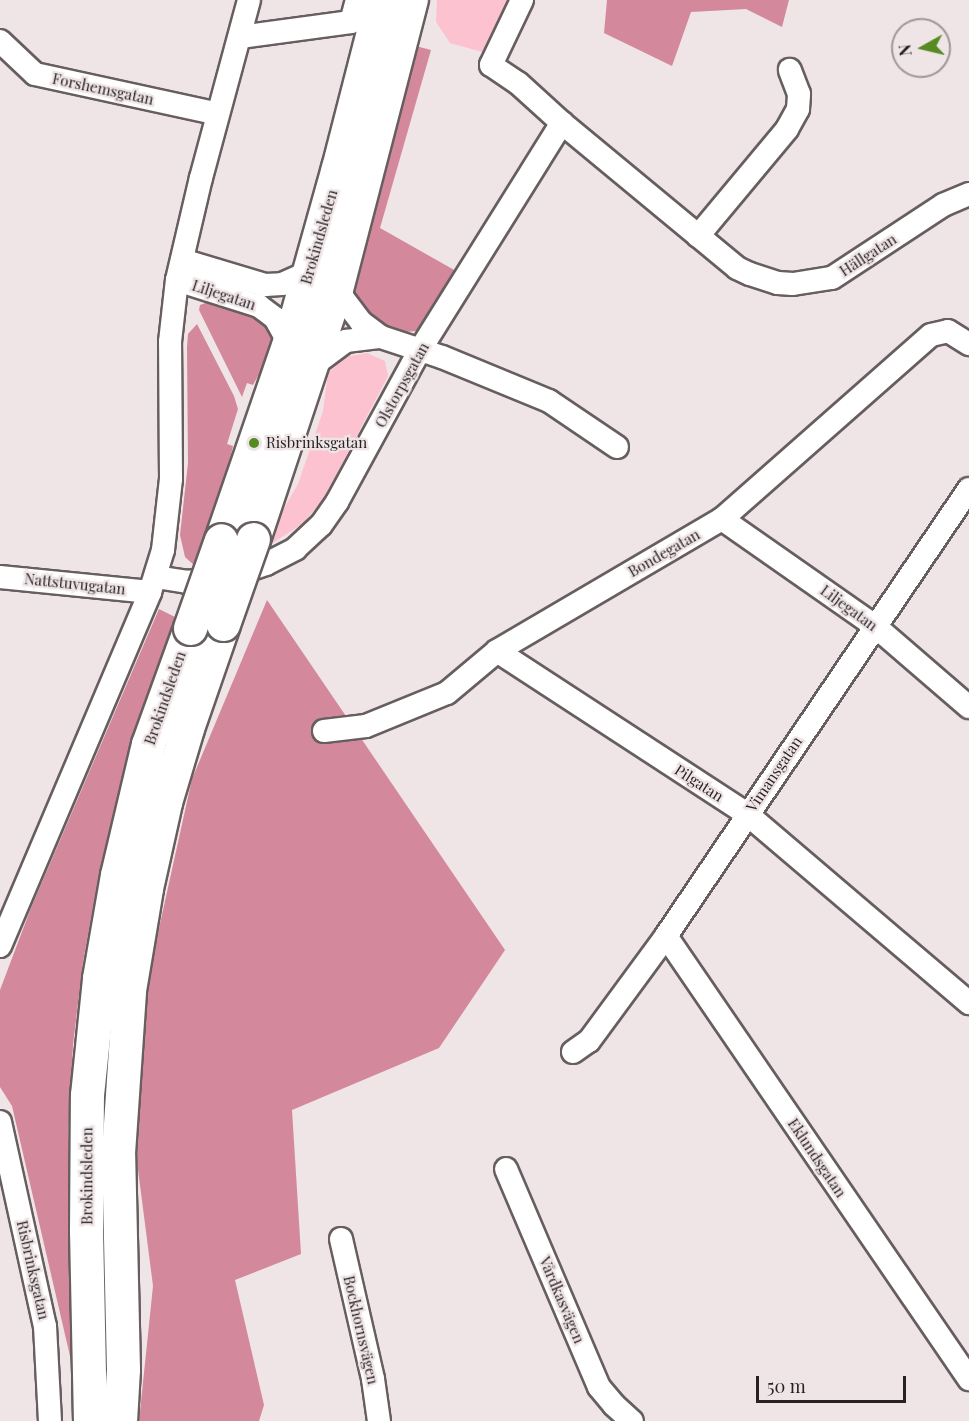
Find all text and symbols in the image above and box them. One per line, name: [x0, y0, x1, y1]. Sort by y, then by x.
north arrow: [891, 18, 951, 78]
text: N: [893, 43, 916, 57]
street label: Forshemsgatan: [51, 69, 155, 109]
street label: Brokindsleden: [297, 188, 341, 286]
street label: Hällgatan: [836, 230, 900, 280]
street label: Liljegatan: [190, 276, 258, 314]
street label: Olstorpsgatan: [371, 339, 433, 431]
place label: Risbrinksgatan: [266, 434, 367, 452]
marker: Risbrinksgatan: [247, 436, 261, 450]
street label: Bondegatan: [625, 525, 703, 581]
street label: Nattstuvugatan: [24, 570, 126, 598]
street label: Liljegatan: [817, 581, 881, 635]
street label: Brokindsleden: [141, 649, 189, 747]
street label: Vimansgatan: [742, 733, 806, 815]
street label: Pilgatan: [671, 761, 727, 805]
street label: Eklundsgatan: [784, 1115, 850, 1201]
street label: Brokindsleden: [78, 1127, 96, 1225]
street label: Risbrinksgatan: [13, 1219, 53, 1321]
street label: Vårdkasvägen: [536, 1254, 588, 1346]
street label: Bockhornsvägen: [340, 1274, 382, 1386]
scale bar: [759, 1364, 909, 1402]
text: 50 m: [767, 1374, 806, 1398]

